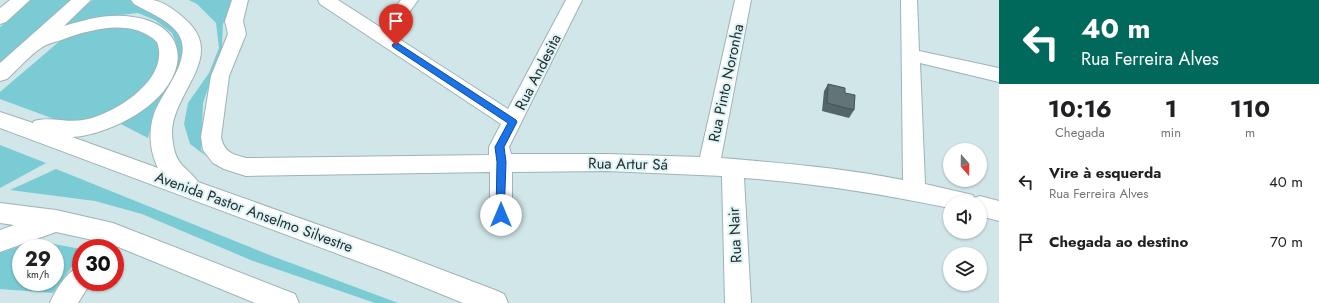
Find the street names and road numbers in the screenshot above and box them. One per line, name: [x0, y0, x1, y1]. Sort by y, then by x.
street label: Rua Pinto Noronha: [703, 22, 749, 144]
street label: Rua Andesita: [509, 30, 567, 114]
street label: Rua Artur Sá: [588, 152, 668, 176]
street label: Avenida Pastor Anselmo Silvestre: [152, 166, 356, 258]
street label: Rua Nair: [723, 206, 747, 263]

